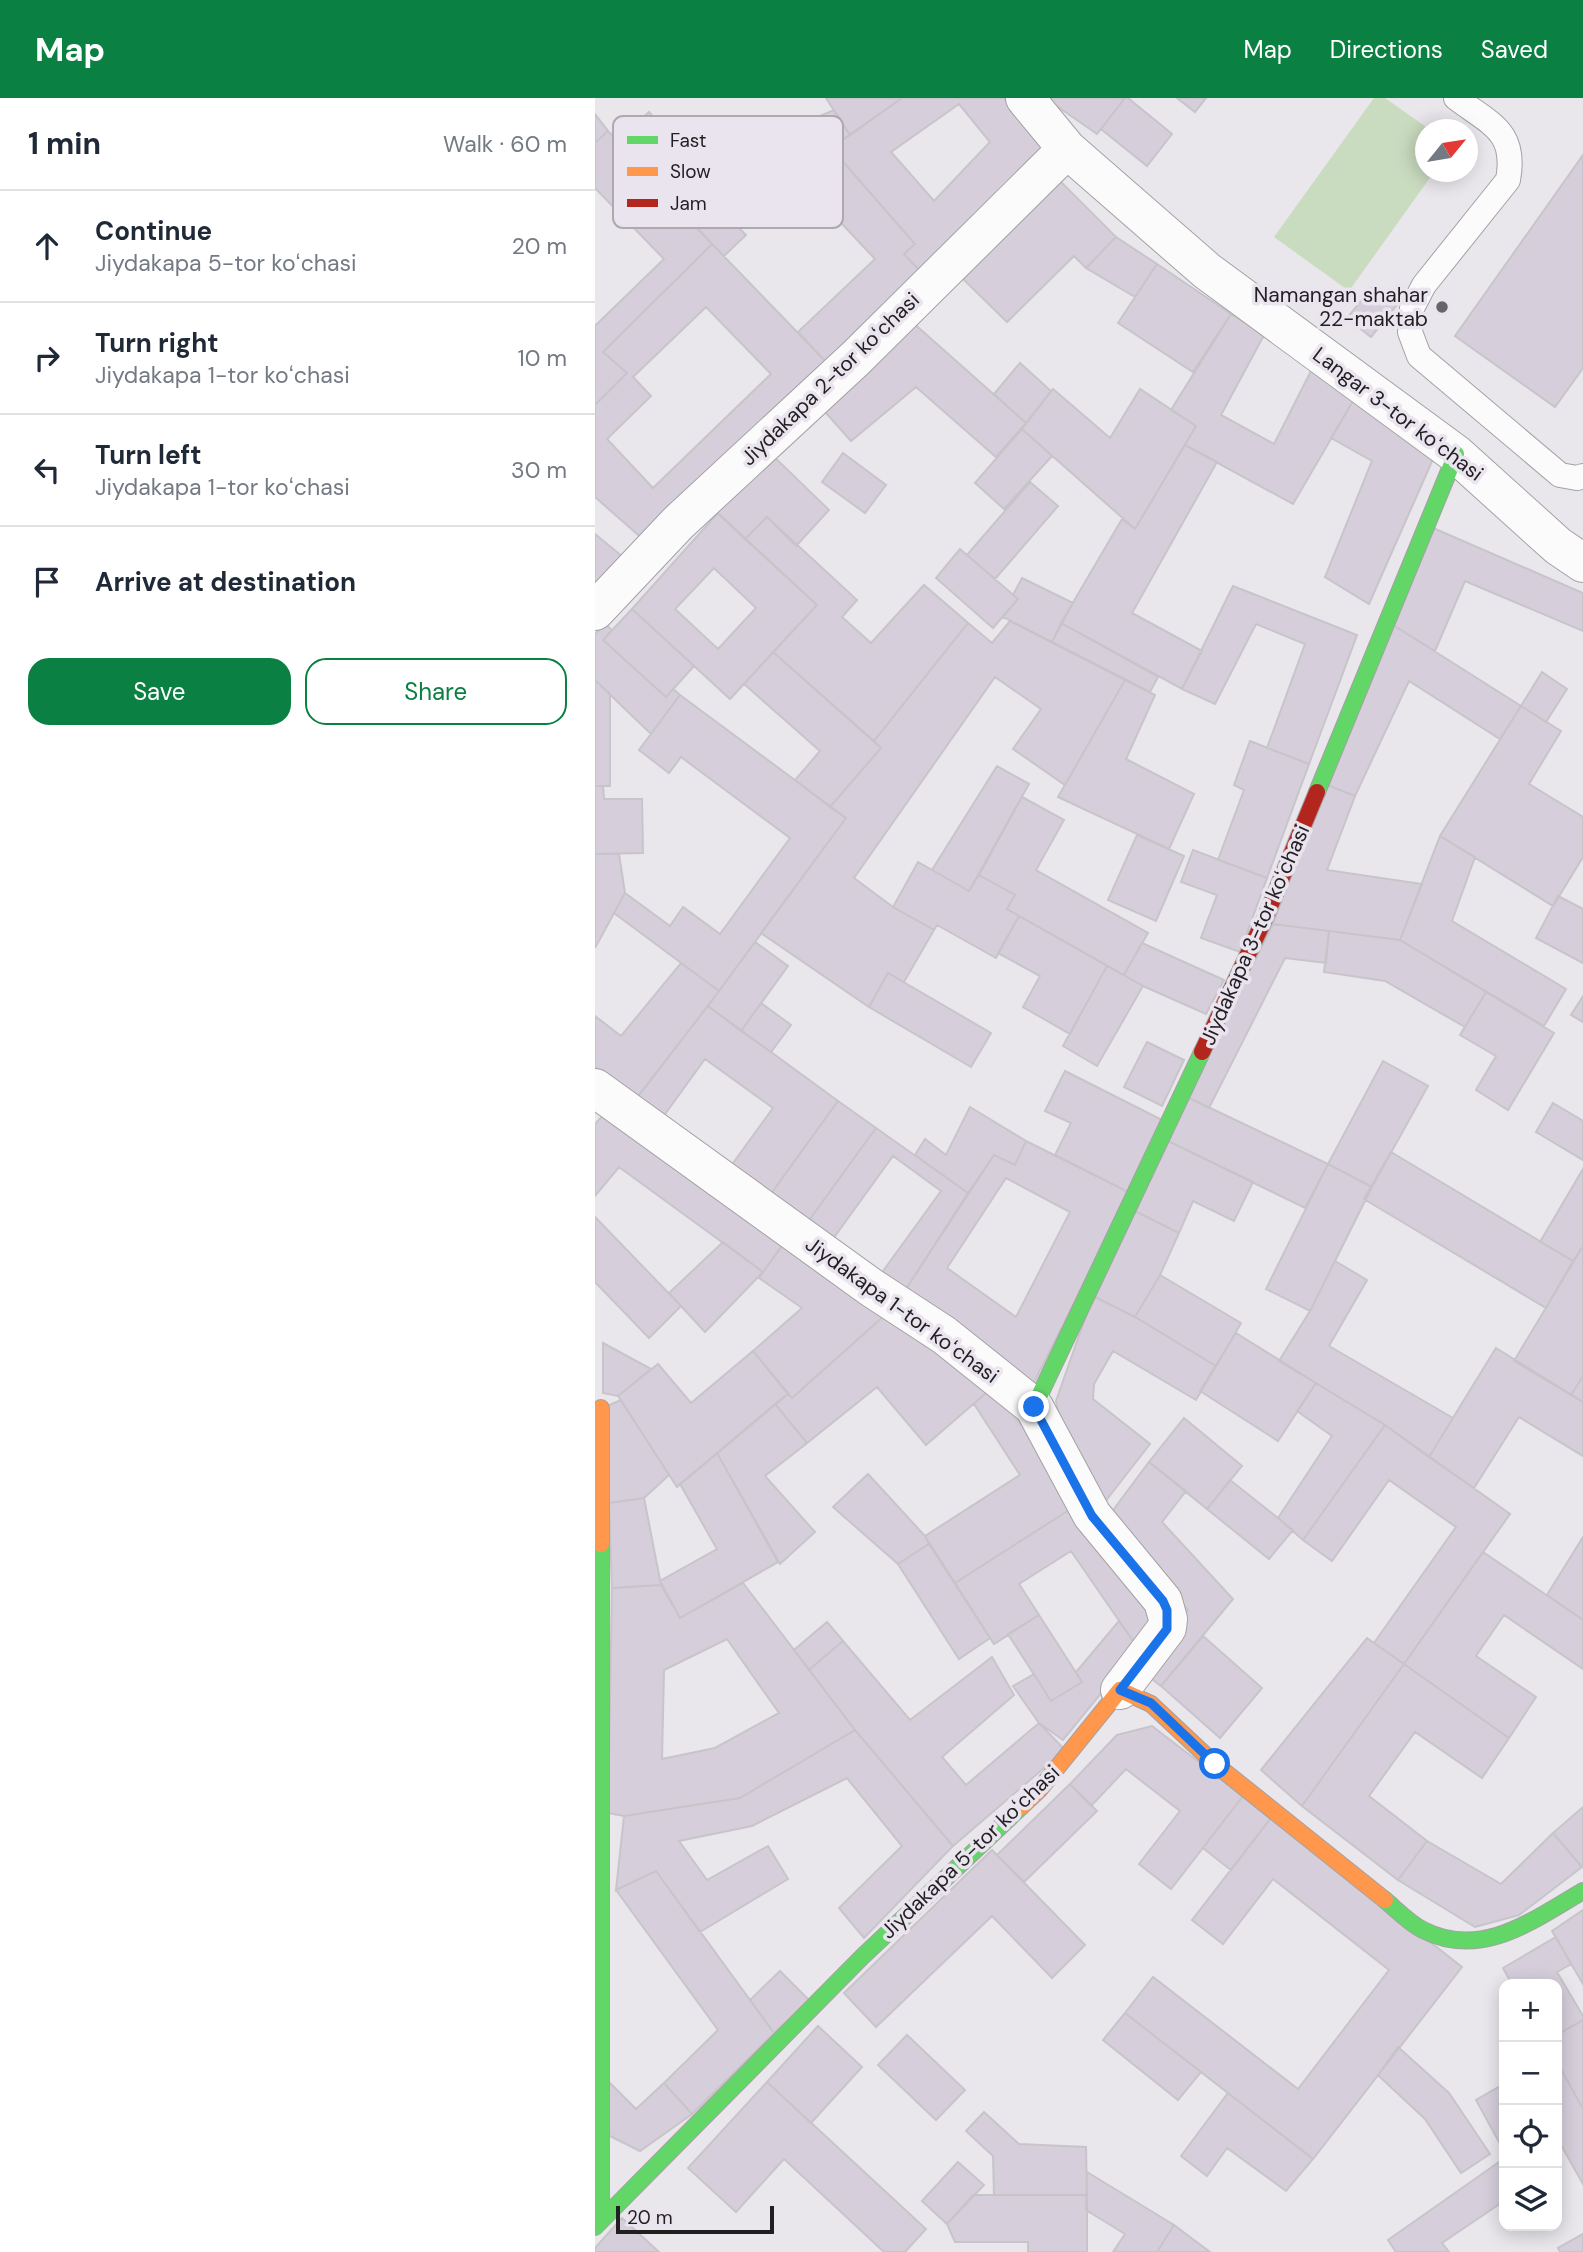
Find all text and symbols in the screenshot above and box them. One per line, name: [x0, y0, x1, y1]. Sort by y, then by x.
text: Map: [35, 28, 105, 71]
text: Map: [1244, 34, 1292, 65]
text: Directions: [1330, 34, 1443, 65]
text: Saved: [1481, 34, 1548, 65]
legend: [613, 116, 843, 228]
north arrow: [1415, 119, 1478, 182]
text: 1 min: [28, 124, 101, 163]
text: Fast: [670, 128, 706, 153]
text: Walk · 60 m: [443, 129, 567, 159]
text: Slow: [670, 159, 711, 184]
text: Jam: [670, 191, 707, 216]
text: Continue: [95, 214, 212, 248]
icon: ahead: [28, 227, 66, 265]
text: 20 m: [512, 231, 567, 261]
text: Jiydakapa 5-tor koʻchasi: [95, 248, 357, 278]
place label: Namangan shahar 22-maktab: [1254, 281, 1428, 333]
street label: Jiydakapa 2-tor koʻchasi: [735, 286, 925, 472]
marker: Namangan shahar 22-maktab: [1434, 299, 1450, 315]
text: Turn right: [95, 326, 219, 360]
icon: right: [28, 339, 66, 377]
street label: Langar 3-tor koʻchasi: [1307, 341, 1489, 487]
text: 10 m: [517, 343, 567, 373]
text: Jiydakapa 1-tor koʻchasi: [95, 360, 350, 390]
text: Turn left: [95, 438, 202, 472]
icon: left: [28, 451, 66, 489]
text: 30 m: [511, 455, 567, 485]
text: Jiydakapa 1-tor koʻchasi: [95, 472, 350, 502]
icon: arrive: [28, 563, 66, 601]
text: Arrive at destination: [95, 565, 356, 599]
button: Save: [28, 658, 291, 725]
button: Share: [305, 658, 567, 725]
street label: Jiydakapa 3-tor koʻchasi: [1194, 820, 1316, 1050]
street label: Jiydakapa 1-tor koʻchasi: [800, 1230, 1004, 1390]
route end: [1018, 1391, 1049, 1422]
route start: [1199, 1748, 1230, 1779]
street label: Jiydakapa 5-tor koʻchasi: [874, 1759, 1066, 1945]
map controls: [1499, 1979, 1562, 2231]
button: +: [1499, 1979, 1562, 2042]
button: −: [1499, 2042, 1562, 2105]
button: locate: [1499, 2105, 1562, 2168]
button: layers: [1499, 2168, 1562, 2231]
scale bar: [616, 2203, 773, 2235]
text: 20 m: [627, 2205, 673, 2230]

